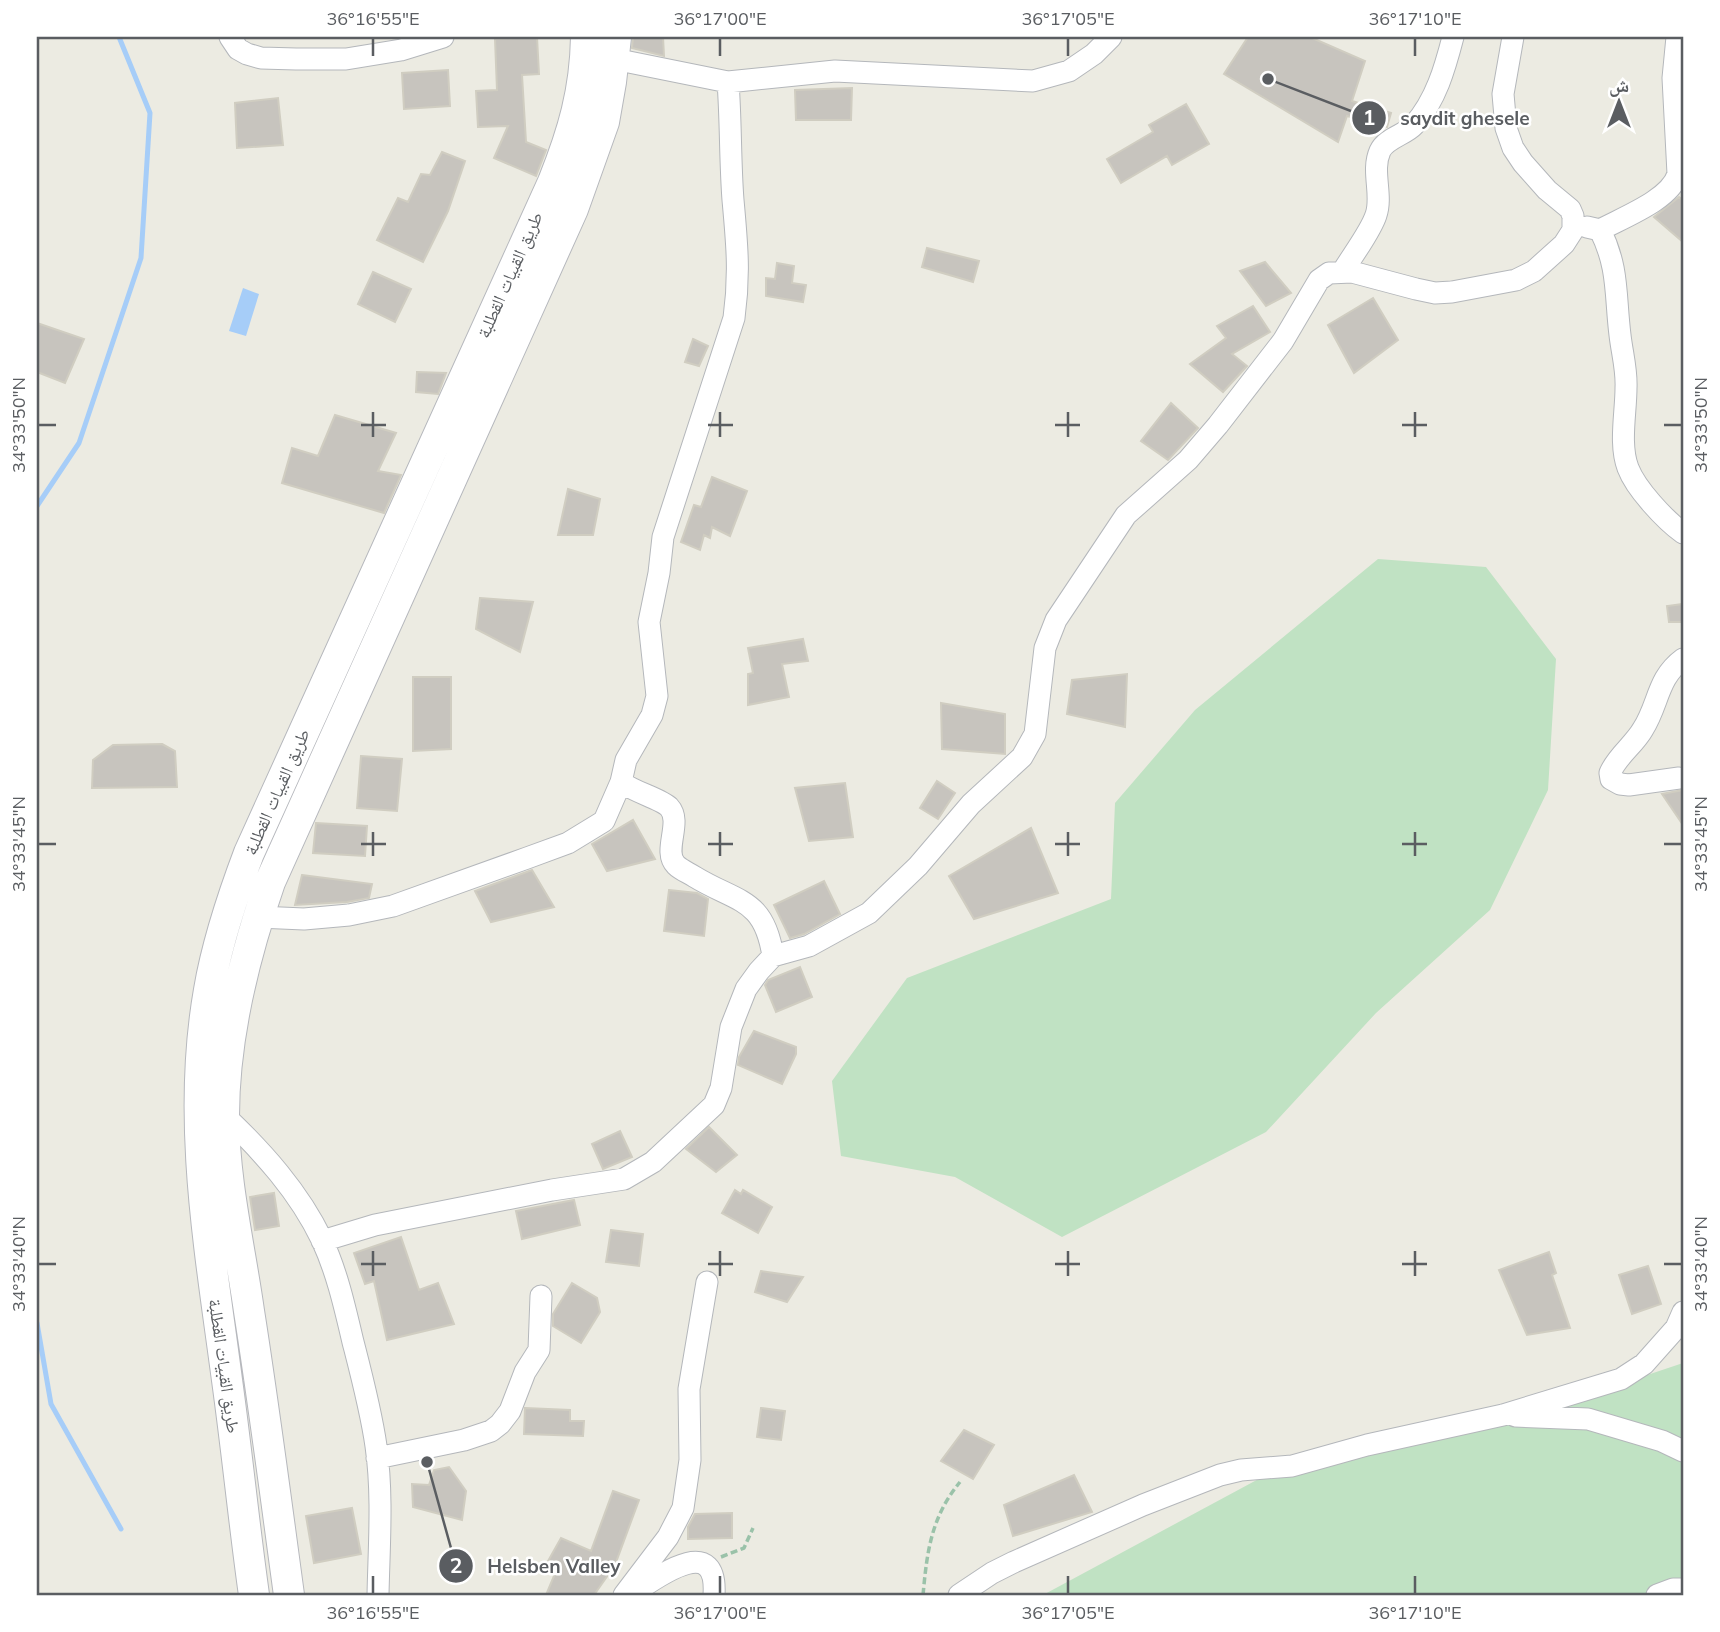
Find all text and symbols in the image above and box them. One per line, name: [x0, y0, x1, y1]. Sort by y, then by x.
text: 36°16'55"E: [326, 7, 420, 30]
text: 36°17'00"E: [673, 7, 767, 30]
text: 36°17'05"E: [1021, 7, 1115, 30]
text: 36°17'10"E: [1368, 7, 1462, 30]
north arrow: [1584, 66, 1654, 136]
text: ش: [1609, 73, 1629, 97]
callout: saydit ghesele: [1352, 98, 1544, 138]
text: 1: [1363, 104, 1375, 130]
text: saydit ghesele: [1400, 106, 1530, 130]
street label: طريق القبيات القطلبة: [471, 208, 548, 341]
text: 34°33'50"N: [7, 377, 30, 473]
text: 34°33'50"N: [1689, 377, 1712, 473]
street label: طريق القبيات القطلبة: [238, 725, 315, 858]
text: 34°33'45"N: [7, 796, 30, 892]
text: 34°33'45"N: [1689, 796, 1712, 892]
text: 34°33'40"N: [7, 1216, 30, 1312]
text: 34°33'40"N: [1689, 1216, 1712, 1312]
street label: طريق القبيات القطلبة: [204, 1297, 245, 1435]
callout: Helsben Valley: [438, 1546, 635, 1586]
text: 2: [450, 1552, 462, 1578]
text: Helsben Valley: [487, 1554, 621, 1578]
text: 36°16'55"E: [326, 1601, 420, 1624]
text: 36°17'00"E: [673, 1601, 767, 1624]
text: 36°17'05"E: [1021, 1601, 1115, 1624]
text: 36°17'10"E: [1368, 1601, 1462, 1624]

